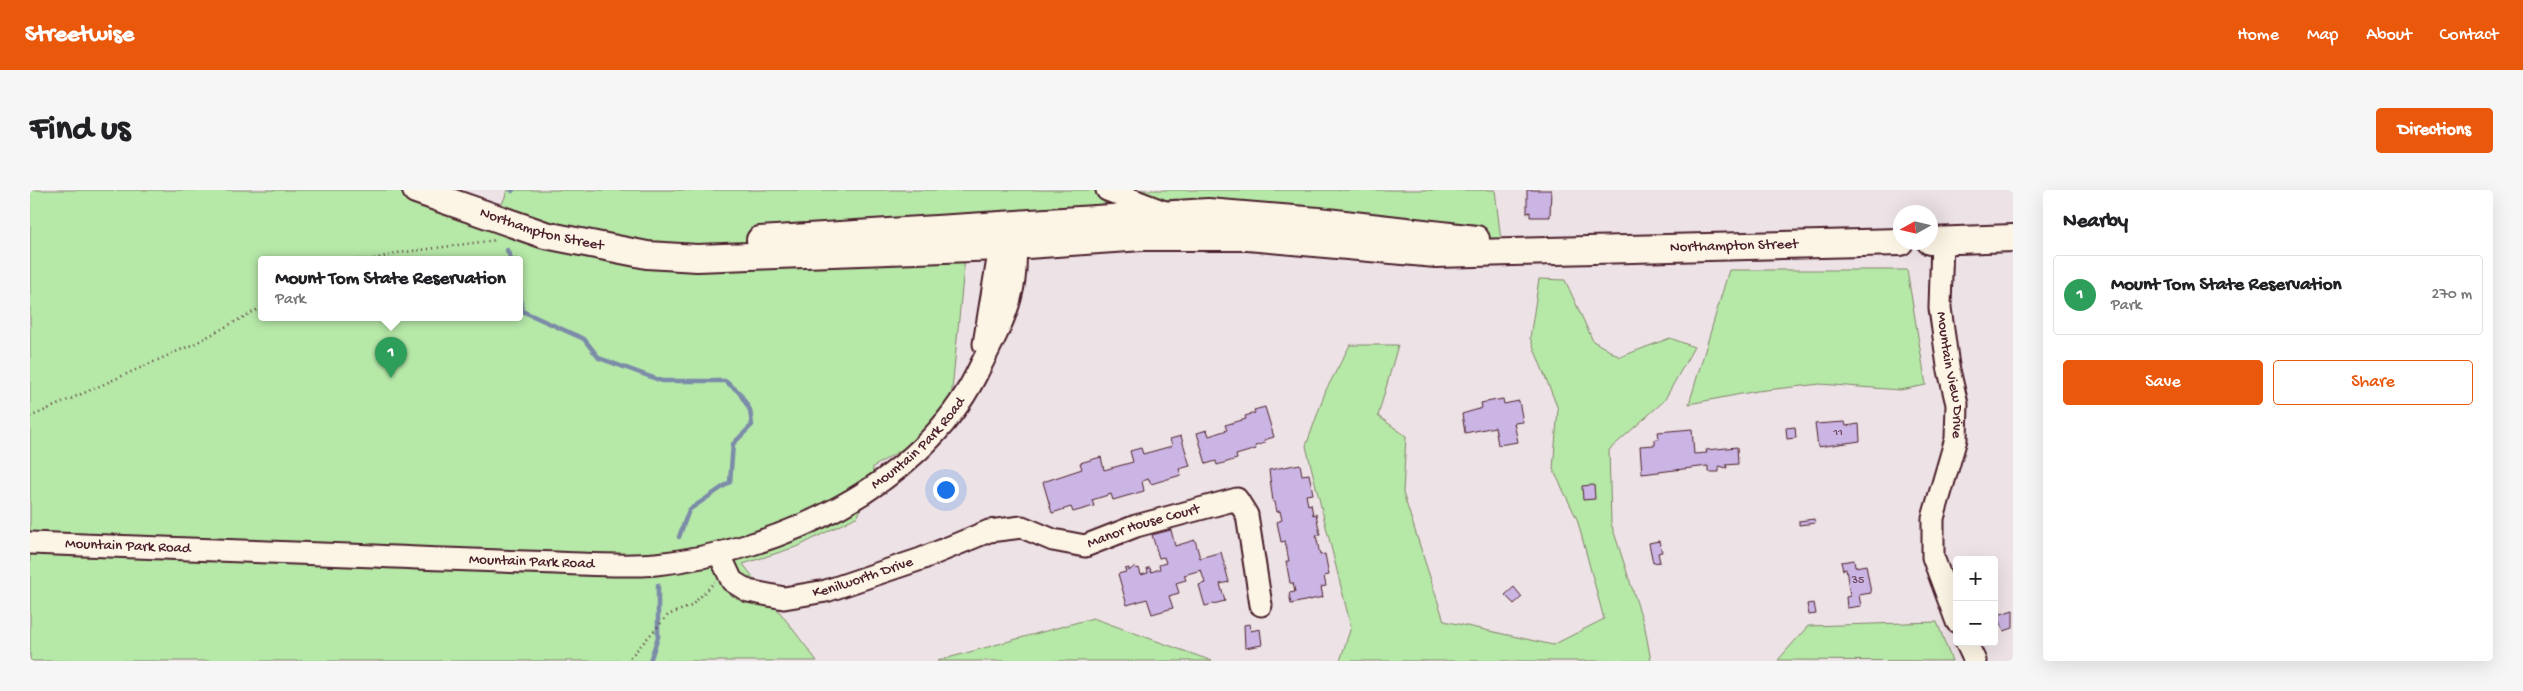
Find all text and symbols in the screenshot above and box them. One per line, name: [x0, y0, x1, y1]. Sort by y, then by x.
text: Streetwise: [25, 21, 134, 50]
text: Home: [2237, 25, 2279, 46]
text: Map: [2307, 25, 2338, 46]
text: About: [2366, 25, 2412, 46]
text: Contact: [2440, 25, 2498, 46]
button: Directions: [2376, 108, 2493, 153]
text: Find us: [30, 110, 130, 151]
street label: Northampton Street: [477, 204, 607, 256]
north arrow: [1893, 205, 1938, 250]
text: Nearby: [2063, 210, 2128, 235]
street label: Northampton Street: [1670, 236, 1800, 257]
popup: [258, 256, 523, 321]
text: Mount Tom State Reservation: [275, 268, 506, 291]
text: Mount Tom State Reservation: [2111, 274, 2342, 297]
text: 1: [2077, 286, 2083, 305]
text: 270 m: [2432, 286, 2472, 305]
text: Park: [275, 291, 306, 310]
text: Park: [2111, 297, 2142, 316]
street label: Mountain View Drive: [1932, 311, 1966, 439]
pin: 1: [375, 337, 407, 378]
button: Save: [2063, 360, 2263, 405]
button: Share: [2273, 360, 2473, 405]
street label: Mountain Park Road: [868, 393, 970, 494]
house number: 11: [1832, 426, 1843, 440]
your location: [933, 477, 959, 503]
street label: Manor House Court: [1085, 500, 1204, 553]
street label: Mountain Park Road: [65, 535, 192, 558]
street label: Mountain Park Road: [468, 551, 596, 574]
street label: Kenilworth Drive: [811, 553, 916, 602]
map controls: [1953, 556, 1998, 646]
button: +: [1953, 556, 1998, 601]
house number: 35: [1851, 574, 1864, 588]
button: −: [1953, 601, 1998, 646]

